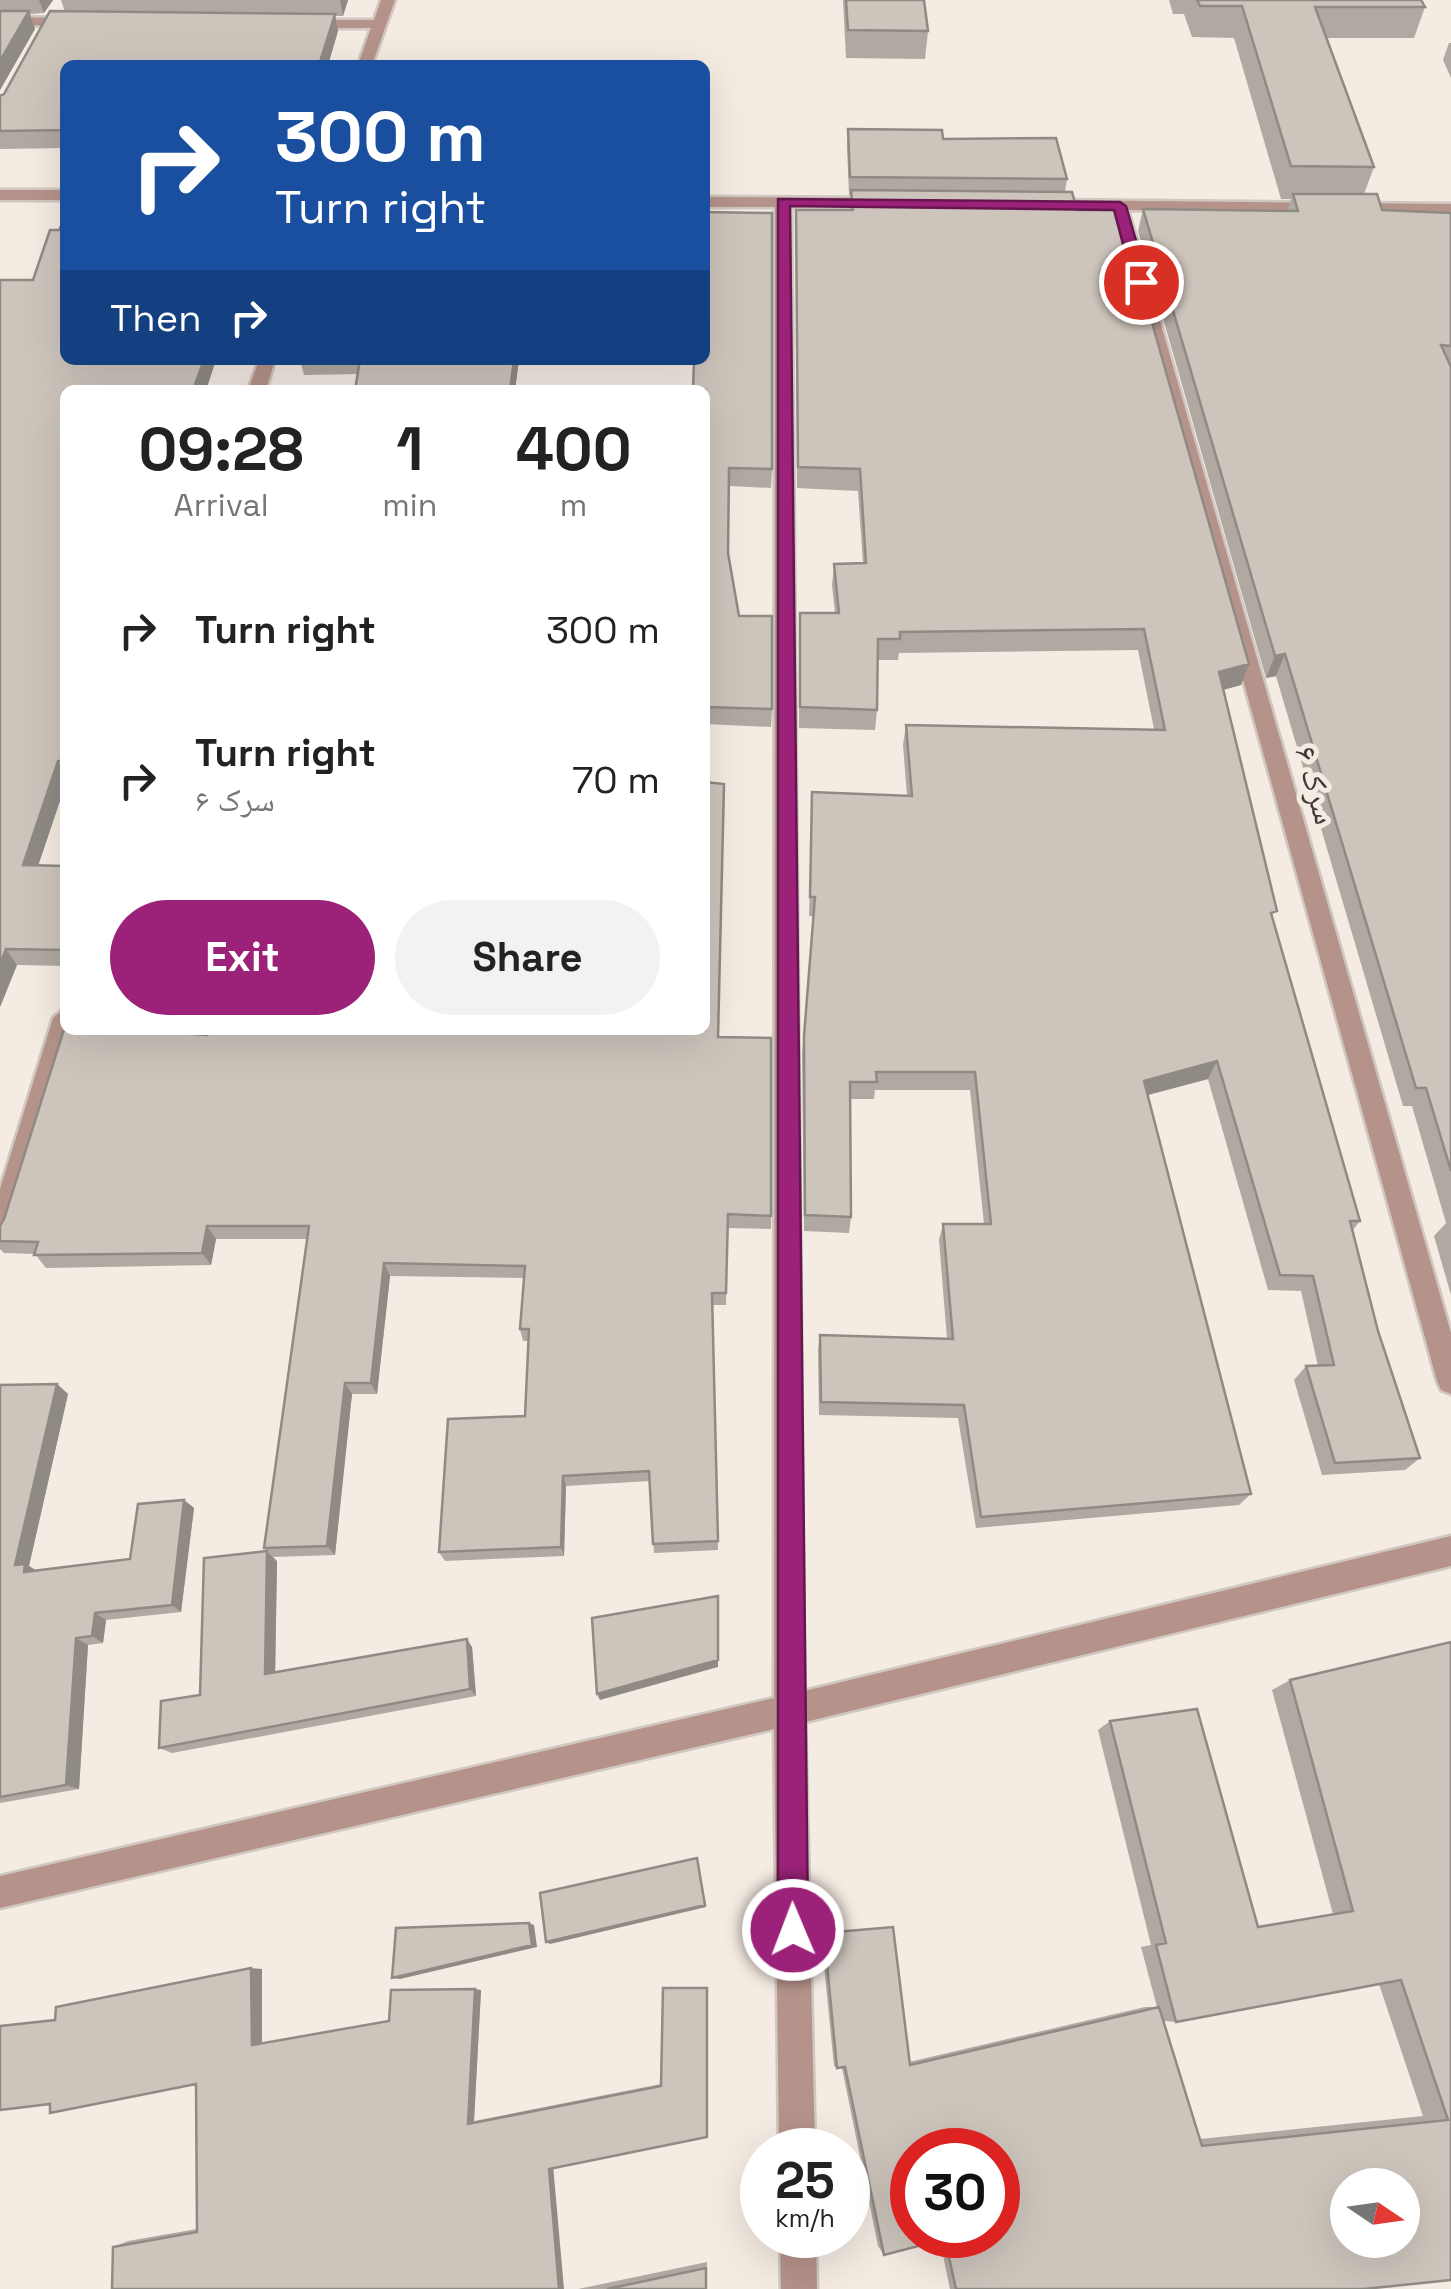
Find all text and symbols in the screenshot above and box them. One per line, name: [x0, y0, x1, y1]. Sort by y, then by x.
text: 300 m: [275, 92, 486, 181]
icon: right: [110, 100, 240, 230]
text: Turn right: [275, 179, 486, 236]
pin: [1099, 240, 1184, 325]
icon: arrive: [1114, 255, 1169, 310]
icon: right: [221, 290, 276, 345]
text: Then: [110, 294, 201, 342]
text: 09:28: [138, 411, 304, 488]
text: 1: [396, 411, 423, 488]
text: 400: [516, 411, 632, 488]
text: Arrival: [174, 485, 269, 525]
text: min: [382, 485, 437, 525]
text: m: [560, 485, 587, 525]
icon: right: [110, 603, 165, 658]
text: Turn right: [195, 606, 376, 654]
text: 300 m: [546, 606, 660, 654]
text: Turn right: [195, 729, 376, 777]
street label: سرک ۶: [1286, 741, 1346, 829]
icon: right: [110, 753, 165, 808]
text: 70 m: [572, 756, 660, 804]
text: سرک ۶: [195, 780, 275, 820]
button: Exit: [110, 900, 375, 1015]
button: Share: [395, 900, 660, 1015]
position arrow: [741, 1878, 845, 1982]
speed limit sign: 30: [890, 2128, 1020, 2258]
text: 25: [775, 2149, 835, 2213]
north arrow: [1330, 2168, 1420, 2258]
map controls: [1330, 2168, 1420, 2258]
text: km/h: [775, 2202, 835, 2234]

